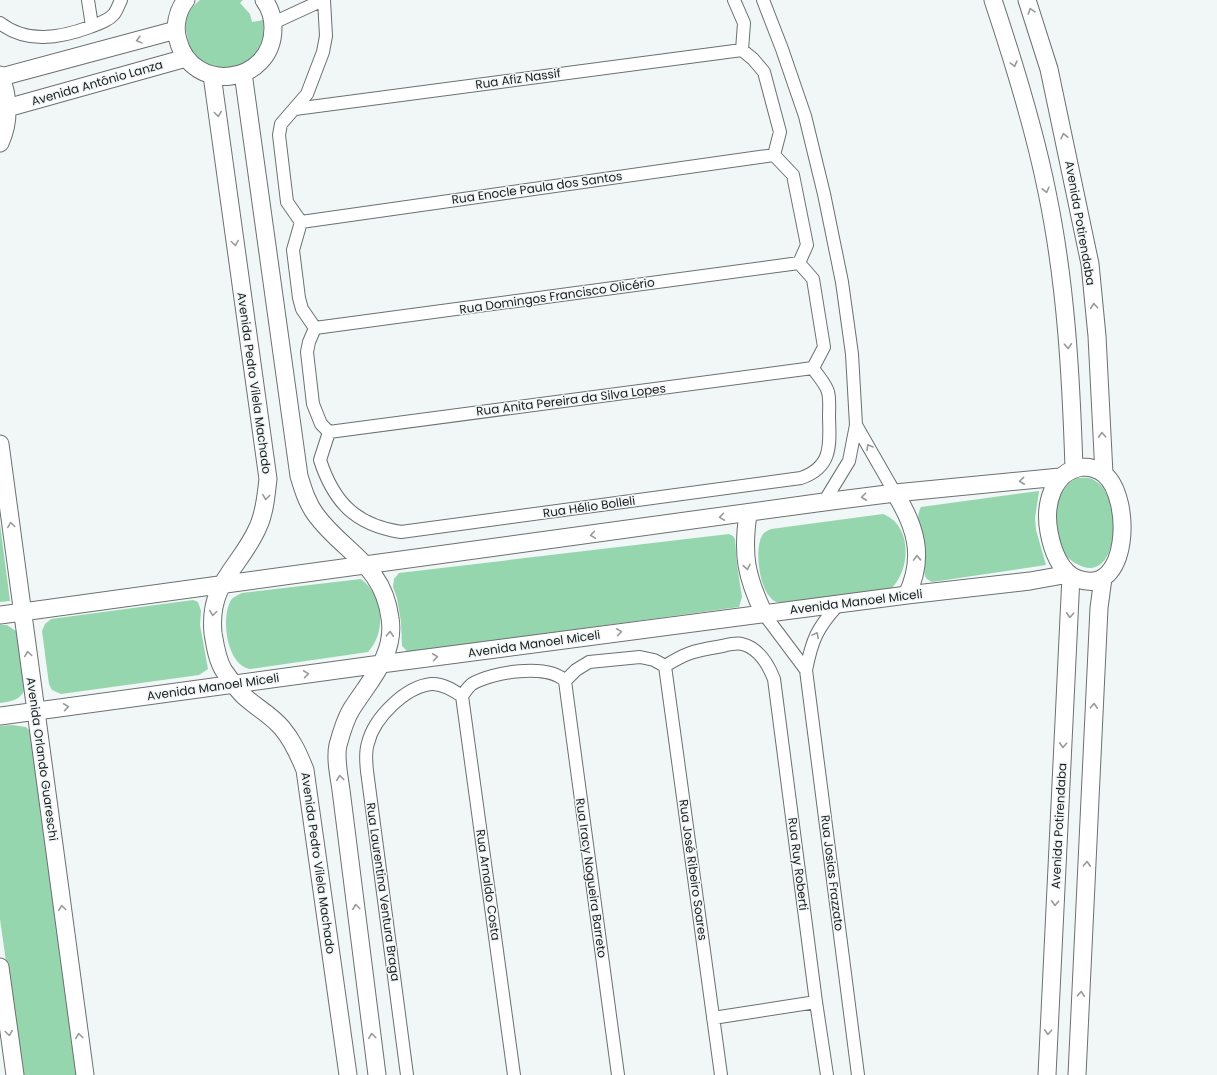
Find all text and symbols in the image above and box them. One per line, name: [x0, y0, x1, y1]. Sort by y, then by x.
one-way arrow: [1027, 8, 1036, 15]
one-way arrow: [135, 35, 142, 44]
street label: Avenida Antônio Lanza: [29, 56, 165, 109]
one-way arrow: [1009, 60, 1018, 67]
street label: Rua Afiz Nassif: [474, 64, 562, 93]
one-way arrow: [213, 111, 222, 117]
one-way arrow: [1060, 133, 1069, 140]
street label: Avenida Potirendaba: [1061, 159, 1100, 287]
street label: Rua Enocle Paula dos Santos: [451, 167, 623, 208]
one-way arrow: [1042, 186, 1050, 193]
one-way arrow: [230, 240, 239, 246]
street label: Rua Domingos Francisco Olicério: [458, 273, 656, 318]
street label: Avenida Pedro Vilela Machado: [233, 291, 276, 475]
one-way arrow: [1090, 303, 1099, 309]
one-way arrow: [1064, 343, 1072, 349]
street label: Rua Anita Pereira da Silva Lopes: [475, 379, 667, 420]
one-way arrow: [1098, 432, 1107, 438]
one-way arrow: [866, 444, 873, 451]
one-way arrow: [1019, 476, 1025, 485]
street label: Rua Hélio Bolleli: [542, 492, 636, 521]
one-way arrow: [861, 492, 867, 501]
one-way arrow: [261, 494, 270, 500]
one-way arrow: [719, 512, 725, 521]
one-way arrow: [7, 522, 16, 528]
one-way arrow: [590, 530, 596, 539]
one-way arrow: [912, 555, 921, 561]
one-way arrow: [742, 563, 751, 570]
street label: Avenida Manoel Miceli: [789, 585, 923, 618]
one-way arrow: [209, 610, 218, 616]
one-way arrow: [1066, 612, 1074, 618]
street label: Avenida Manoel Miceli: [467, 626, 601, 661]
one-way arrow: [616, 628, 622, 637]
one-way arrow: [386, 631, 394, 637]
one-way arrow: [812, 632, 819, 639]
one-way arrow: [24, 651, 33, 657]
one-way arrow: [432, 653, 438, 662]
street label: Avenida Manoel Miceli: [146, 669, 280, 704]
one-way arrow: [303, 670, 309, 679]
street label: Avenida Orlando Guareschi: [23, 676, 62, 842]
one-way arrow: [63, 703, 69, 712]
one-way arrow: [1090, 703, 1099, 709]
one-way arrow: [1059, 742, 1068, 748]
street label: Avenida Potirendaba: [1047, 762, 1070, 889]
street label: Avenida Pedro Vilela Machado: [297, 771, 340, 955]
one-way arrow: [335, 775, 344, 781]
street label: Rua Iracy Nogueira Barreto: [572, 797, 611, 959]
street label: Rua José Ribeiro Soares: [675, 798, 712, 942]
street label: Rua Laurentina Ventura Braga: [363, 801, 404, 982]
street label: Rua Josias Frazzato: [817, 814, 848, 932]
street label: Rua Ruy Roberti: [784, 816, 813, 911]
street label: Rua Arnaldo Costa: [472, 828, 505, 942]
one-way arrow: [1082, 861, 1091, 867]
one-way arrow: [1051, 900, 1059, 906]
one-way arrow: [58, 904, 67, 911]
one-way arrow: [352, 904, 361, 910]
one-way arrow: [1076, 991, 1085, 997]
one-way arrow: [1044, 1029, 1053, 1035]
one-way arrow: [4, 1030, 13, 1036]
one-way arrow: [75, 1033, 84, 1039]
one-way arrow: [368, 1033, 377, 1039]

